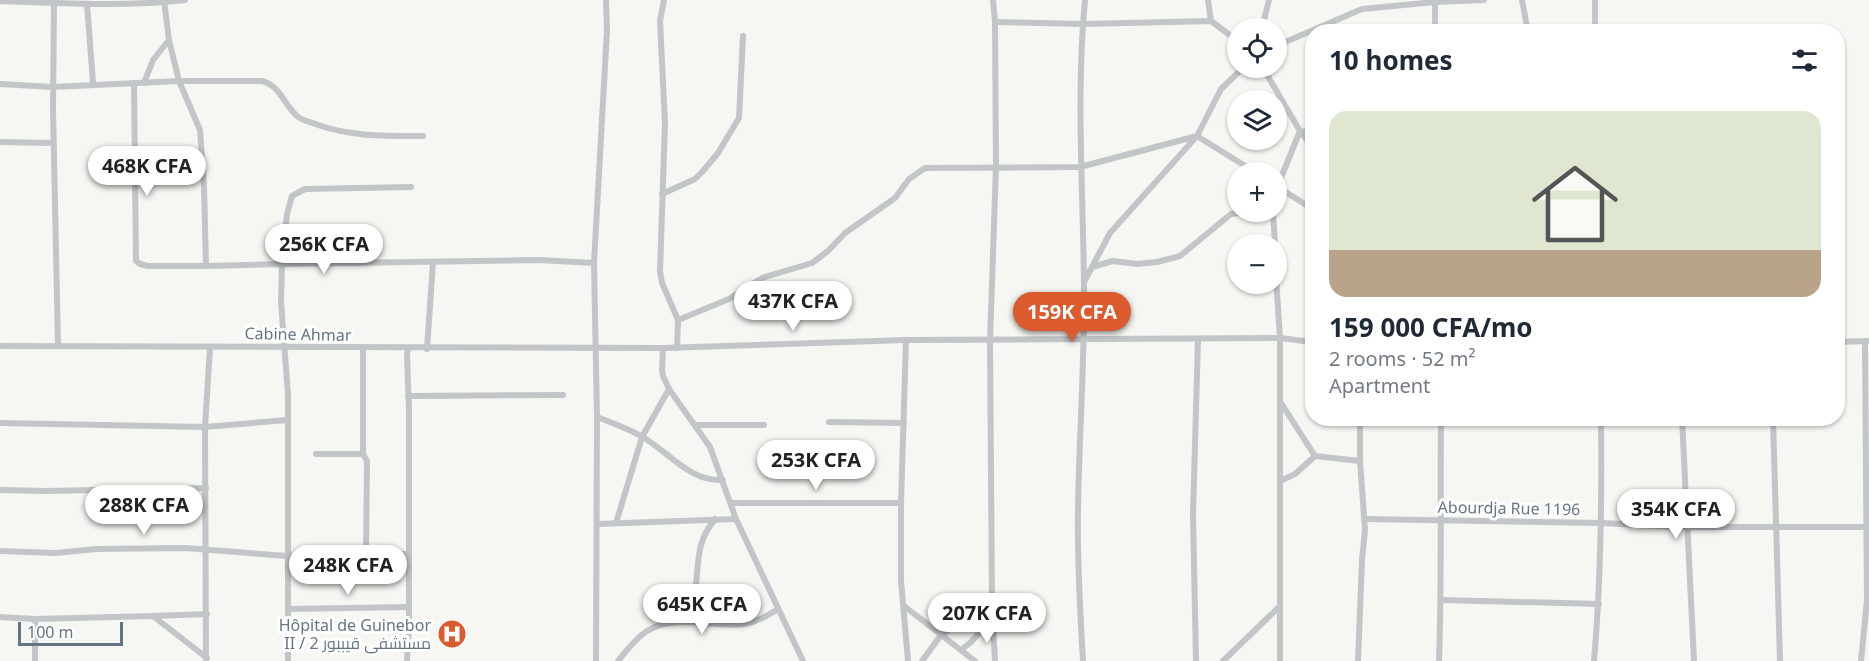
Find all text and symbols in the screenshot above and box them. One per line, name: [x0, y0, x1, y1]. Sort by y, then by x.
map controls: [1227, 18, 1287, 294]
button: locate: [1227, 18, 1287, 78]
text: 10 homes: [1329, 42, 1453, 78]
icon: filters: [1788, 44, 1821, 77]
button: layers: [1227, 90, 1287, 150]
pin: 468K CFA: [85, 146, 209, 197]
icon: home: [1521, 150, 1629, 258]
text: 468K CFA: [102, 152, 192, 179]
button: +: [1227, 162, 1287, 222]
pin: 256K CFA: [262, 224, 386, 275]
text: 256K CFA: [279, 230, 369, 257]
button: −: [1227, 234, 1287, 294]
pin: 437K CFA: [731, 281, 855, 332]
text: 437K CFA: [748, 287, 838, 314]
pin: 159K CFA: [1010, 292, 1134, 343]
text: 159K CFA: [1027, 298, 1117, 325]
text: 159 000 CFA/mo: [1329, 309, 1533, 345]
street label: Cabine Ahmar: [244, 322, 352, 346]
text: 2 rooms · 52 m²: [1329, 345, 1476, 372]
text: Apartment: [1329, 372, 1430, 399]
pin: 253K CFA: [754, 440, 878, 491]
text: 253K CFA: [771, 446, 861, 473]
pin: 288K CFA: [82, 485, 206, 536]
pin: 354K CFA: [1614, 489, 1738, 540]
text: 288K CFA: [99, 491, 189, 518]
text: 354K CFA: [1631, 495, 1721, 522]
street label: Abourdja Rue 1196: [1437, 496, 1581, 520]
pin: 248K CFA: [286, 545, 410, 596]
text: 248K CFA: [303, 551, 393, 578]
pin: 645K CFA: [640, 584, 764, 635]
text: 645K CFA: [657, 590, 747, 617]
pin: 207K CFA: [925, 593, 1049, 644]
text: 207K CFA: [942, 599, 1032, 626]
place label: Hôpital de Guinebor II / مستشفى قيببور 2: [279, 614, 431, 654]
hospital icon: Hôpital de Guinebor II / مستشفى قيببور 2: [436, 618, 468, 650]
scale bar: [18, 619, 123, 646]
text: 100 m: [27, 621, 74, 643]

